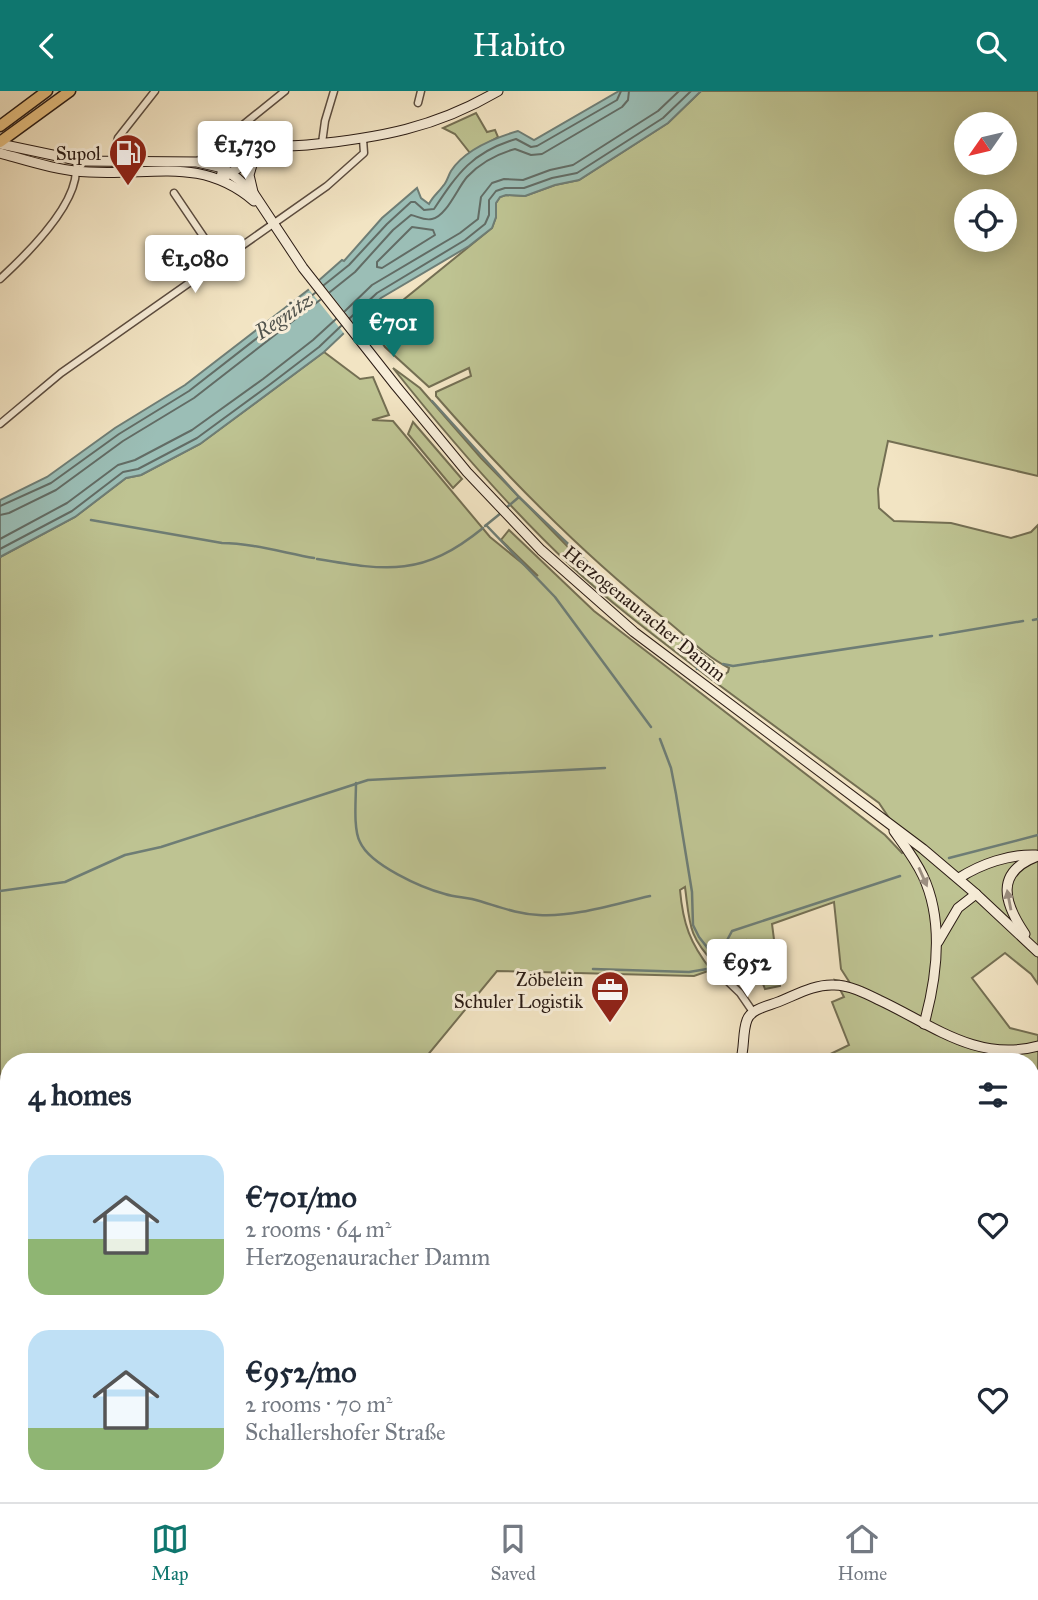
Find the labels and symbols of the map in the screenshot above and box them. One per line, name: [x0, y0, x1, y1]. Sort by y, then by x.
north arrow: [954, 112, 1017, 175]
pin: €1,730: [188, 122, 302, 181]
fuel station icon: Supol: [107, 132, 149, 187]
place label: Supol: [56, 142, 102, 165]
pin: €1,080: [138, 235, 252, 295]
water label: Regnitz: [249, 287, 319, 346]
pin: €701: [352, 299, 434, 359]
street label: Herzogenauracher Damm: [558, 541, 731, 687]
one-way arrow: [918, 867, 929, 888]
one-way arrow: [1003, 889, 1014, 911]
pin: €952: [706, 939, 788, 999]
place label: Zöbelein Schuler Logistik: [454, 968, 583, 1014]
office icon: Zöbelein Schuler Logistik: [589, 969, 631, 1024]

